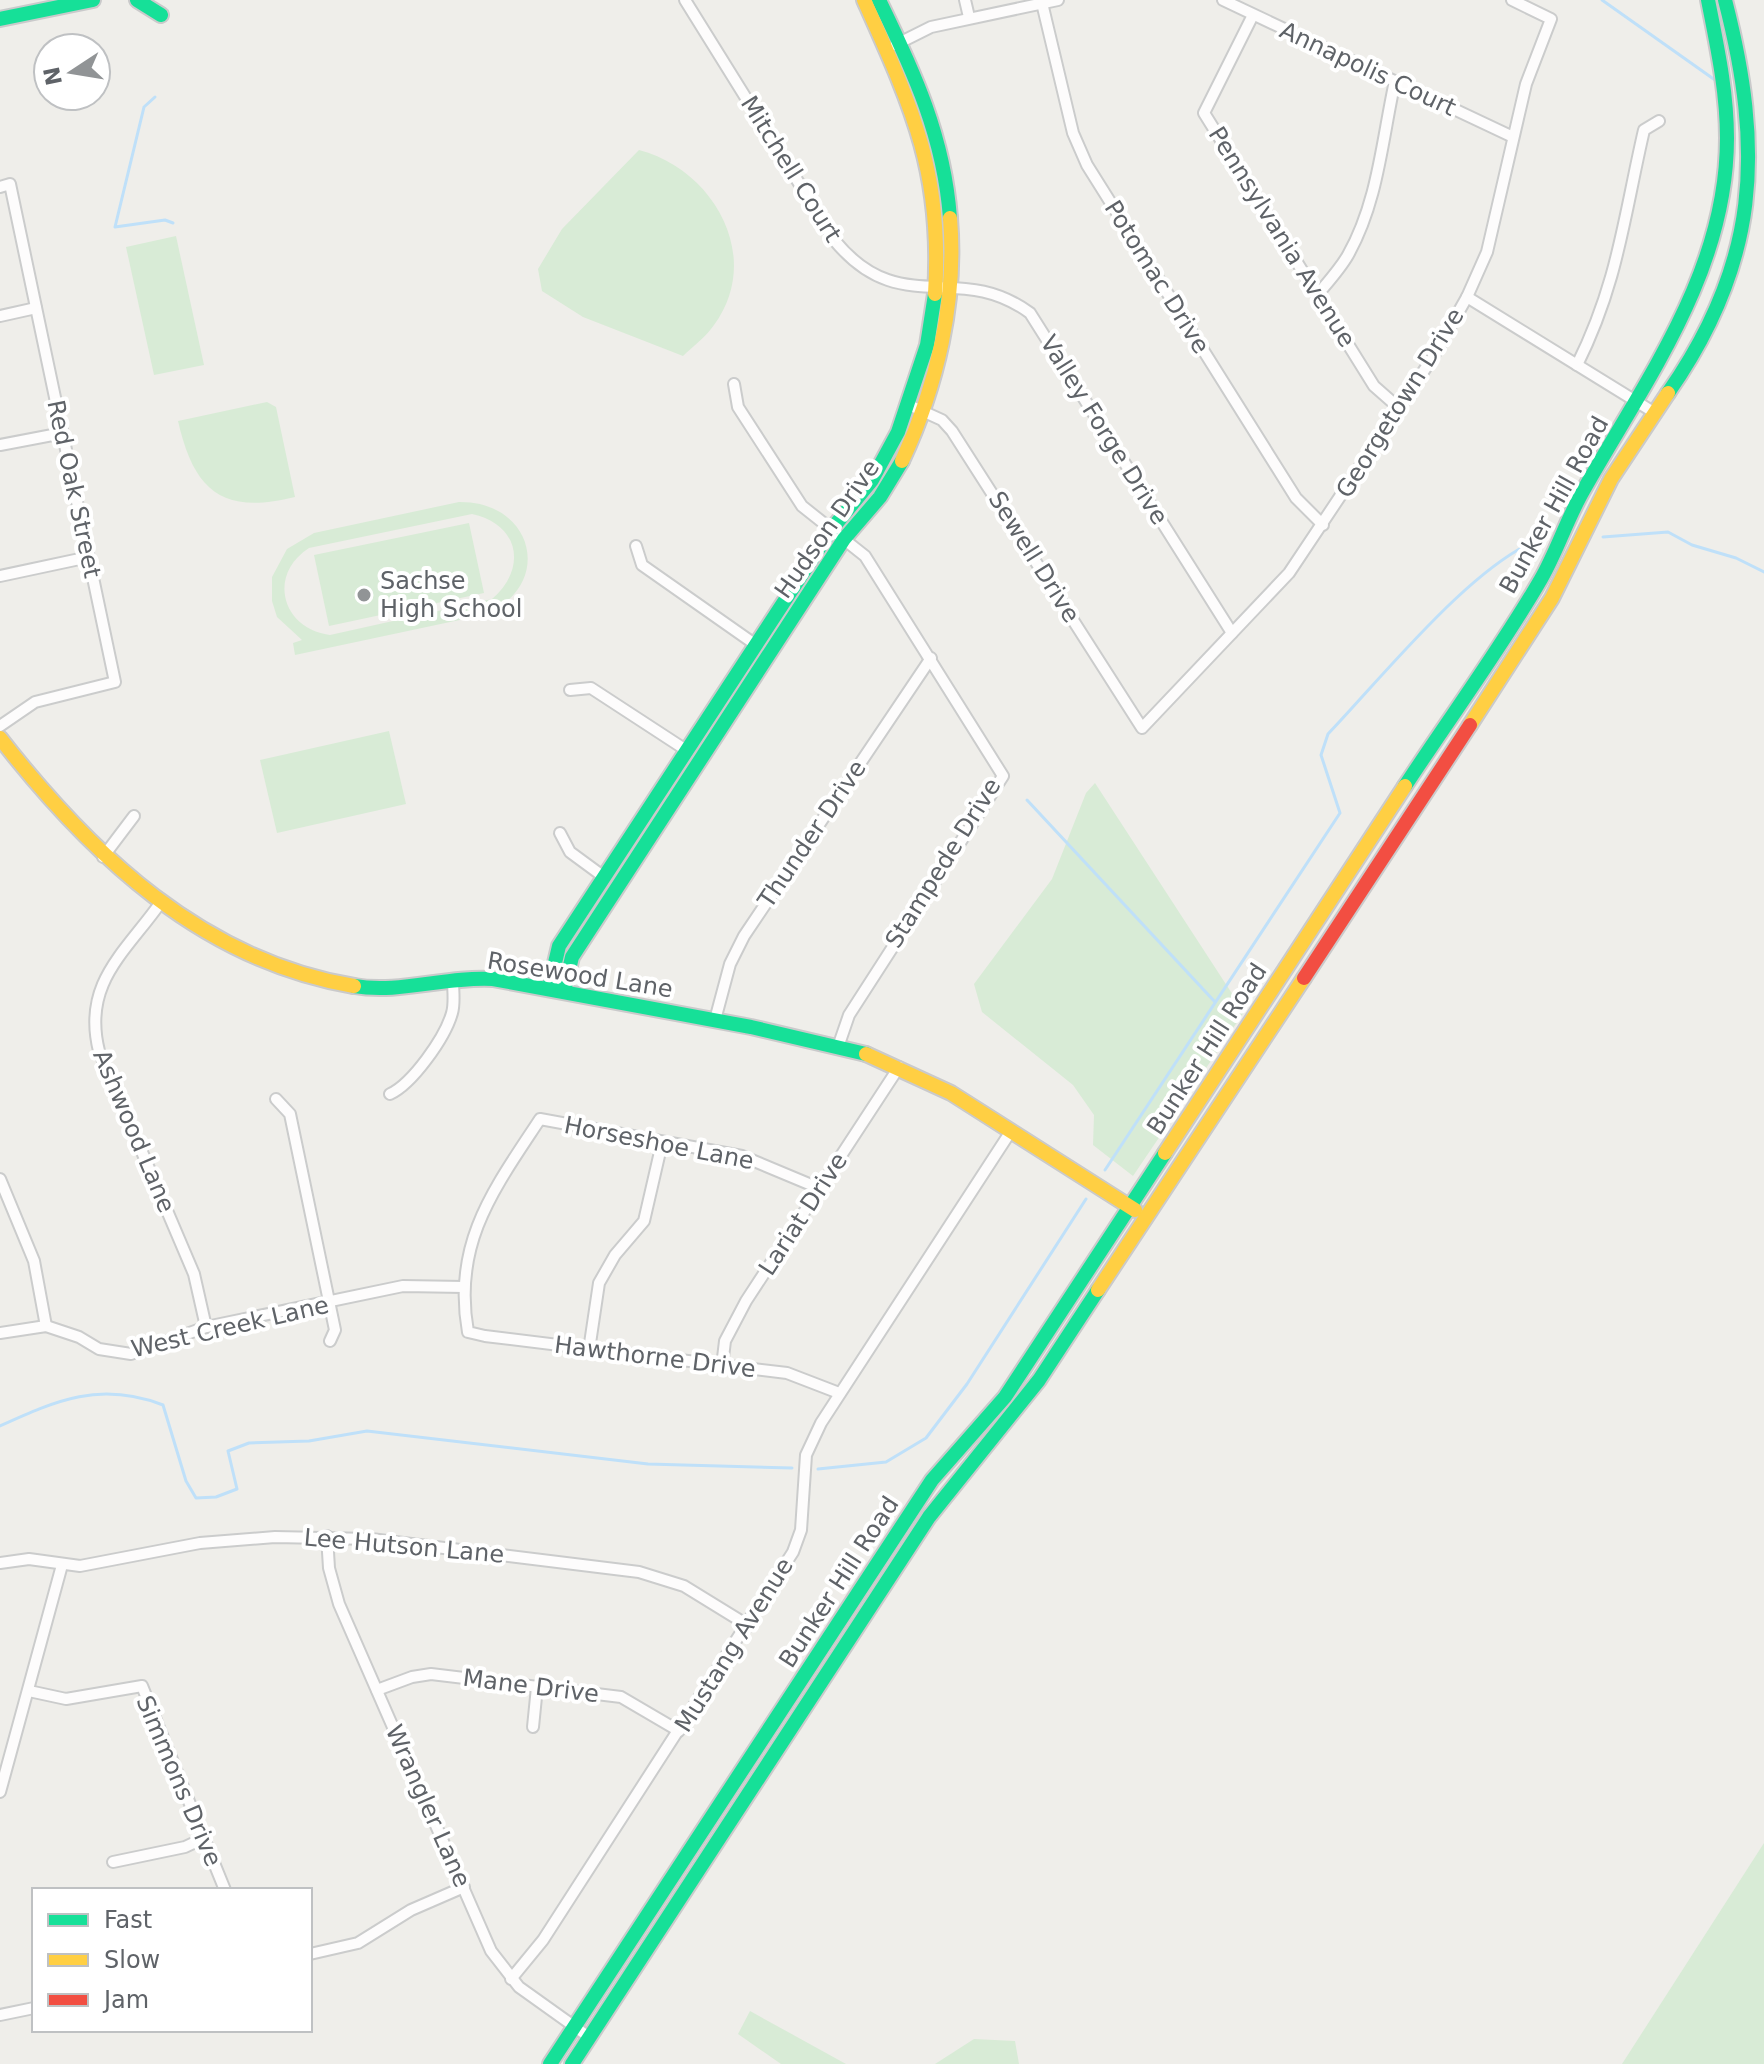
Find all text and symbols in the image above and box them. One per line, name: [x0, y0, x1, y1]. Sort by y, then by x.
street label: Annapolis Court: [1276, 16, 1460, 122]
north arrow: [32, 32, 112, 112]
text: N: [39, 64, 67, 88]
street label: Mitchell Court: [735, 91, 847, 247]
street label: Pennsylvania Avenue: [1203, 122, 1361, 352]
street label: Potomac Drive: [1099, 195, 1215, 359]
street label: Georgetown Drive: [1330, 303, 1470, 503]
street label: Valley Forge Drive: [1034, 330, 1174, 530]
street label: Red Oak Street: [41, 397, 107, 581]
street label: Bunker Hill Road: [1494, 412, 1614, 598]
street label: Hudson Drive: [769, 454, 885, 604]
street label: Sewell Drive: [983, 486, 1085, 628]
place label: Sachse High School: [380, 567, 522, 623]
marker: Sachse High School: [355, 586, 373, 604]
street label: Thunder Drive: [752, 755, 872, 914]
street label: Stampede Drive: [880, 773, 1006, 953]
street label: Rosewood Lane: [485, 947, 675, 1003]
street label: Bunker Hill Road: [1141, 958, 1273, 1140]
street label: Ashwood Lane: [87, 1045, 181, 1217]
street label: Horseshoe Lane: [562, 1111, 756, 1175]
street label: Lariat Drive: [753, 1148, 853, 1280]
street label: West Creek Lane: [129, 1291, 331, 1363]
street label: Hawthorne Drive: [553, 1331, 757, 1383]
street label: Bunker Hill Road: [773, 1491, 905, 1673]
street label: Lee Hutson Lane: [303, 1523, 505, 1569]
street label: Mustang Avenue: [669, 1553, 799, 1737]
street label: Mane Drive: [461, 1664, 601, 1708]
street label: Simmons Drive: [130, 1691, 228, 1871]
street label: Wrangler Lane: [380, 1721, 476, 1891]
legend: [32, 1888, 312, 2032]
text: Fast: [104, 1906, 152, 1934]
text: Slow: [104, 1946, 160, 1974]
text: Jam: [102, 1986, 149, 2014]

